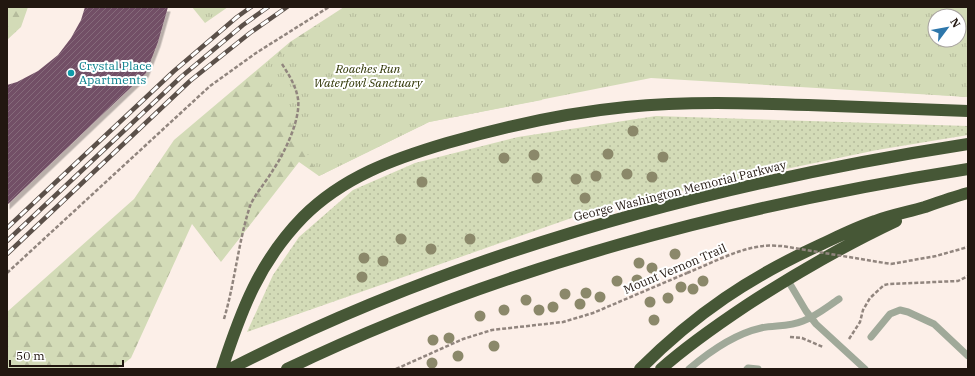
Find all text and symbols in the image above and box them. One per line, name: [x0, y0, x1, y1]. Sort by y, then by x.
north arrow: [927, 8, 967, 48]
text: N: [947, 15, 964, 30]
place label: Crystal Place Apartments: [79, 58, 152, 87]
park label: Roaches Run Waterfowl Sanctuary: [314, 61, 424, 90]
marker: Crystal Place Apartments: [66, 68, 76, 78]
street label: George Washington Memorial Parkway: [572, 157, 788, 224]
street label: Mount Vernon Trail: [621, 240, 729, 297]
scale bar: [10, 342, 123, 368]
text: 50 m: [16, 348, 45, 363]

